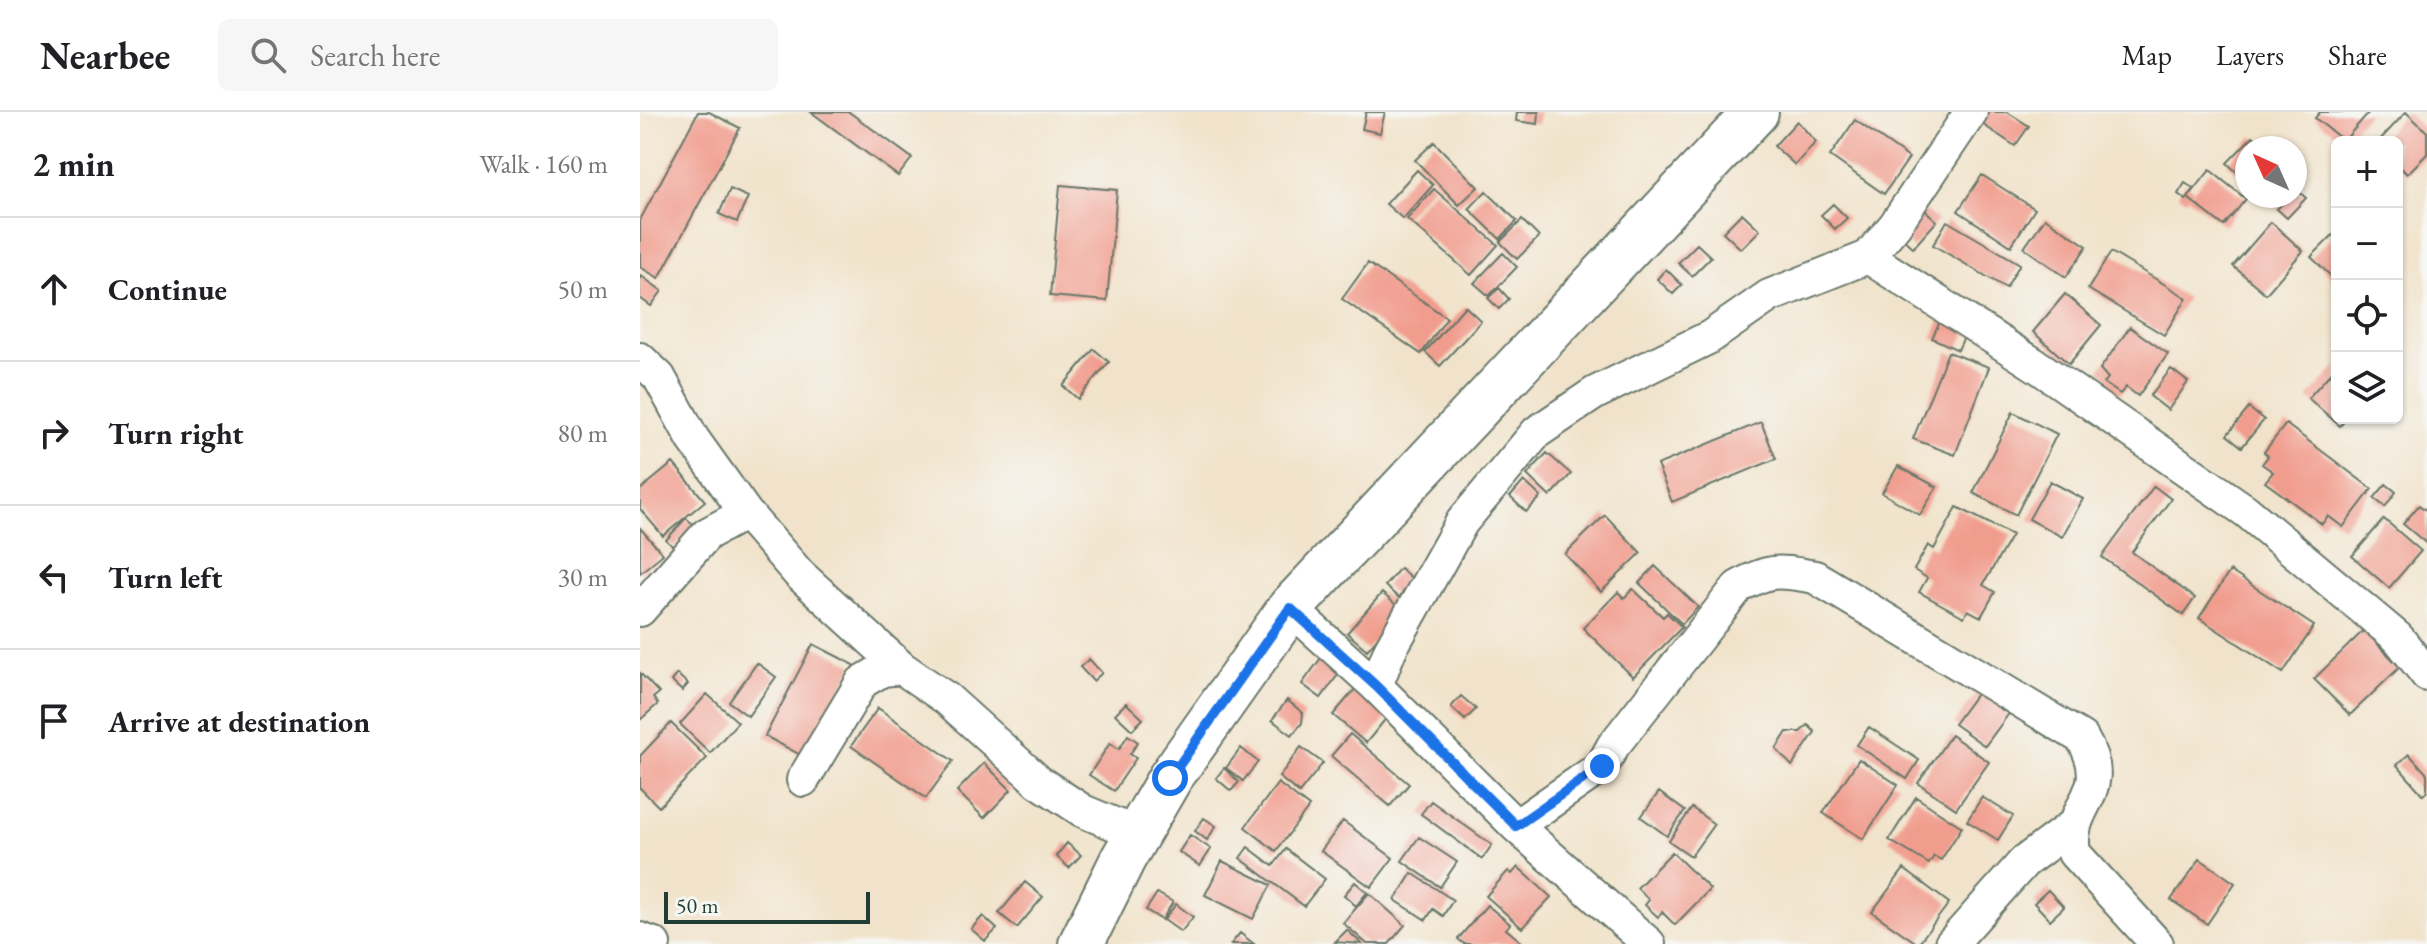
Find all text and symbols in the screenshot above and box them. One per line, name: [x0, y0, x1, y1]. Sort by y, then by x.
search box: [218, 19, 778, 91]
text: Nearbee: [40, 31, 170, 80]
icon: search: [246, 33, 290, 77]
text: Search here: [310, 36, 440, 75]
text: Map: [2122, 37, 2172, 73]
text: Layers: [2216, 37, 2284, 73]
text: Share: [2328, 37, 2387, 73]
north arrow: [2235, 136, 2307, 208]
map controls: [2331, 136, 2403, 424]
button: +: [2331, 136, 2403, 208]
text: 2 min: [32, 142, 115, 186]
text: Walk · 160 m: [480, 147, 608, 181]
button: −: [2331, 208, 2403, 280]
icon: ahead: [32, 267, 76, 311]
text: Continue: [108, 270, 227, 309]
text: 50 m: [558, 272, 608, 306]
button: locate: [2331, 280, 2403, 352]
button: layers: [2331, 352, 2403, 424]
icon: right: [32, 411, 76, 455]
text: Turn right: [108, 414, 244, 453]
text: 80 m: [558, 416, 608, 450]
icon: left: [32, 555, 76, 599]
text: Turn left: [108, 558, 222, 597]
text: 30 m: [558, 560, 608, 594]
icon: arrive: [32, 699, 76, 743]
text: Arrive at destination: [108, 702, 370, 741]
route end: [1584, 748, 1620, 784]
route start: [1152, 760, 1188, 796]
scale bar: [664, 888, 870, 924]
text: 50 m: [676, 891, 719, 920]

